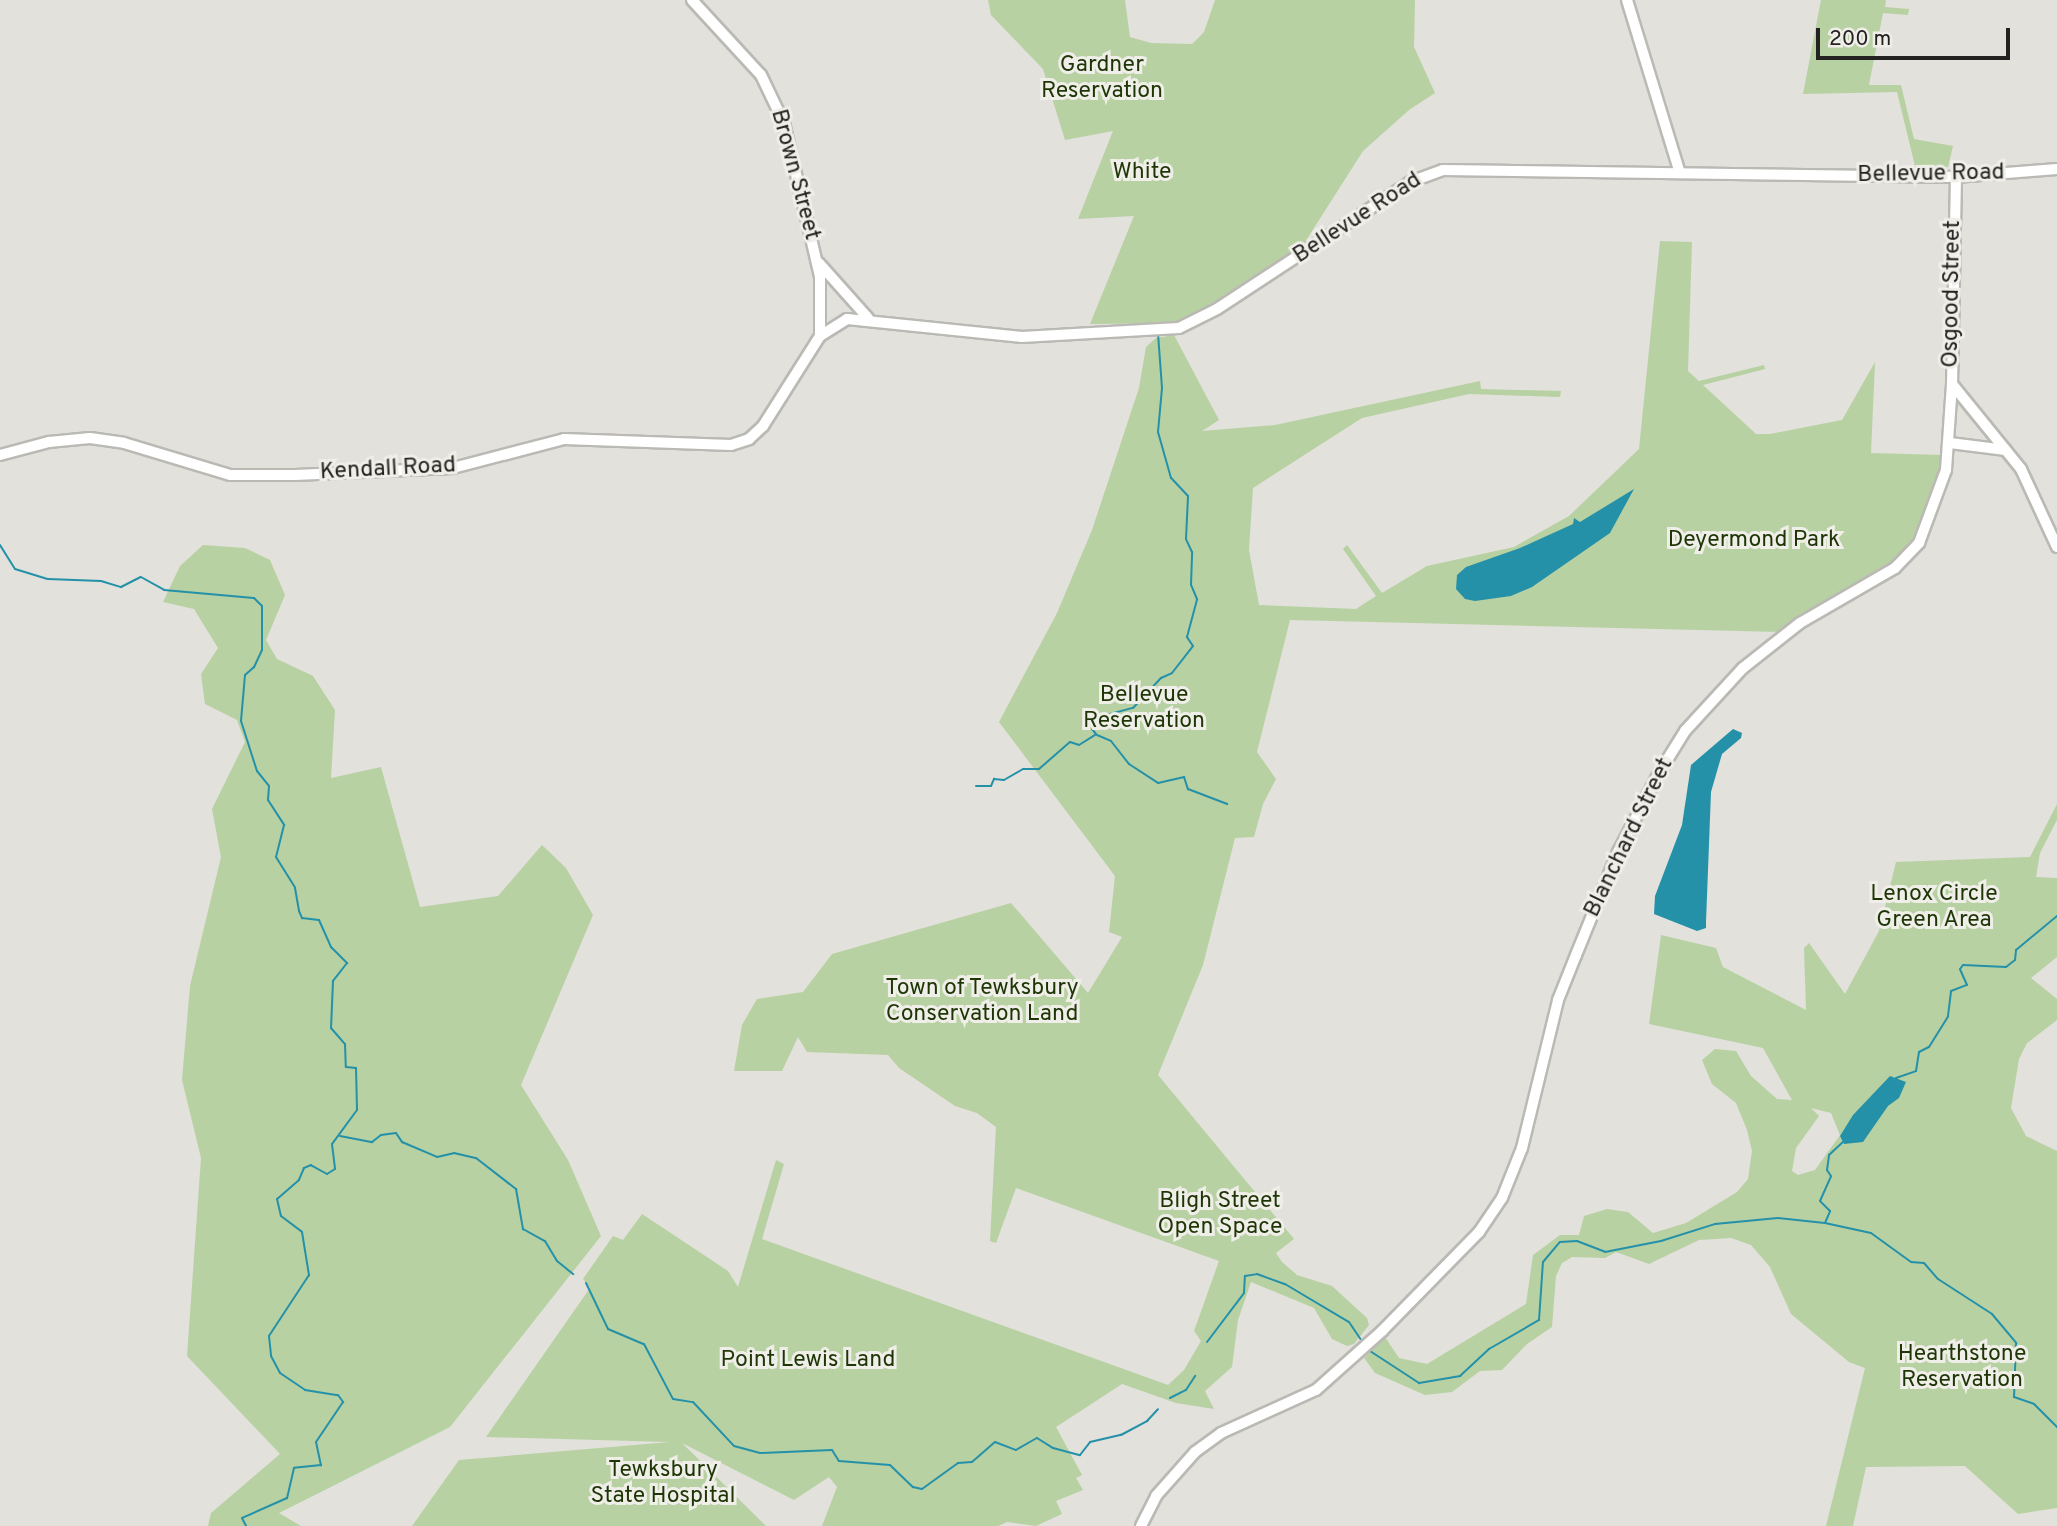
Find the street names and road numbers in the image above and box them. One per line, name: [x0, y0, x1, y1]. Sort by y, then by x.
street label: Brown Street: [763, 107, 825, 243]
street label: Bellevue Road: [1857, 160, 2005, 190]
street label: Bellevue Road: [1289, 167, 1427, 271]
street label: Osgood Street: [1938, 220, 1968, 368]
street label: Kendall Road: [319, 453, 457, 487]
street label: Blanchard Street: [1580, 754, 1680, 922]

